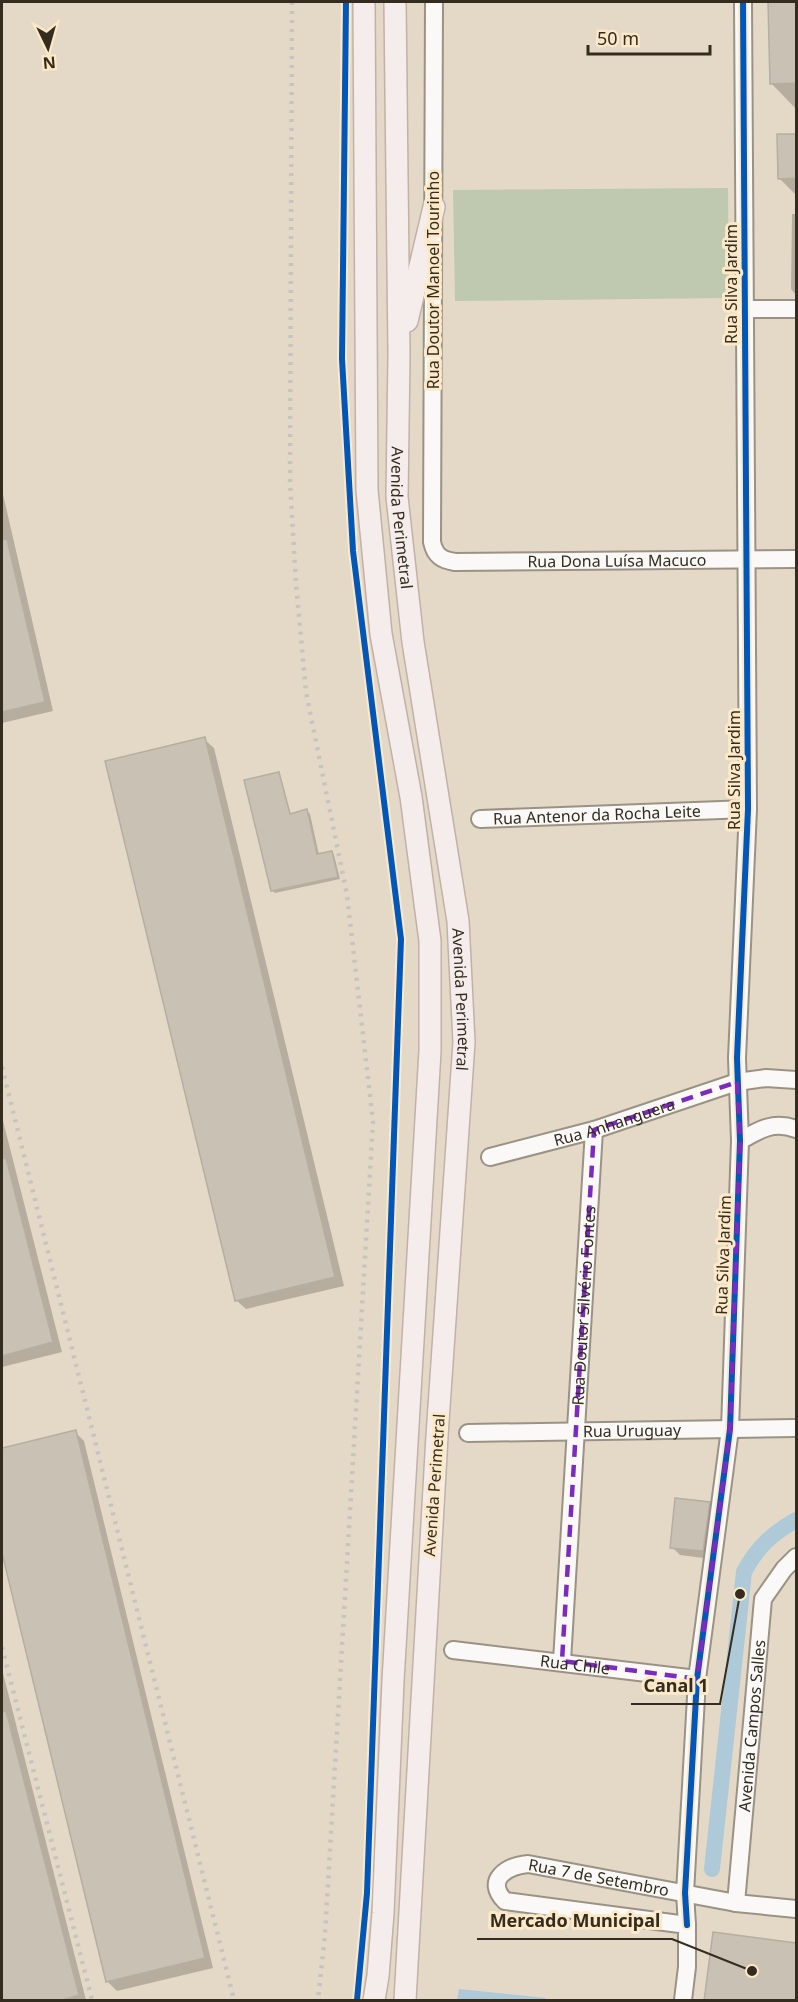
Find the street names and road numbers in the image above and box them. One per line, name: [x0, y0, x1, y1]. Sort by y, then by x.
street label: Rua Doutor Manoel Tourinho: [422, 171, 444, 389]
street label: Rua Silva Jardim: [720, 224, 742, 344]
street label: Avenida Perimetral: [386, 446, 418, 590]
street label: Rua Dona Luísa Macuco: [527, 549, 707, 572]
street label: Rua Silva Jardim: [723, 710, 745, 830]
street label: Rua Antenor da Rocha Leite: [493, 800, 701, 830]
street label: Avenida Perimetral: [447, 927, 475, 1072]
street label: Rua Anhanguera: [551, 1093, 678, 1151]
street label: Rua Silva Jardim: [710, 1195, 736, 1315]
street label: Rua Doutor Silvério Fontes: [566, 1205, 600, 1406]
street label: Avenida Perimetral: [418, 1413, 450, 1557]
street label: Rua Uruguay: [583, 1419, 682, 1442]
street label: Avenida Campos Salles: [733, 1639, 770, 1813]
street label: Rua Chile: [539, 1649, 611, 1680]
street label: Rua 7 de Setembro: [527, 1853, 671, 1901]

